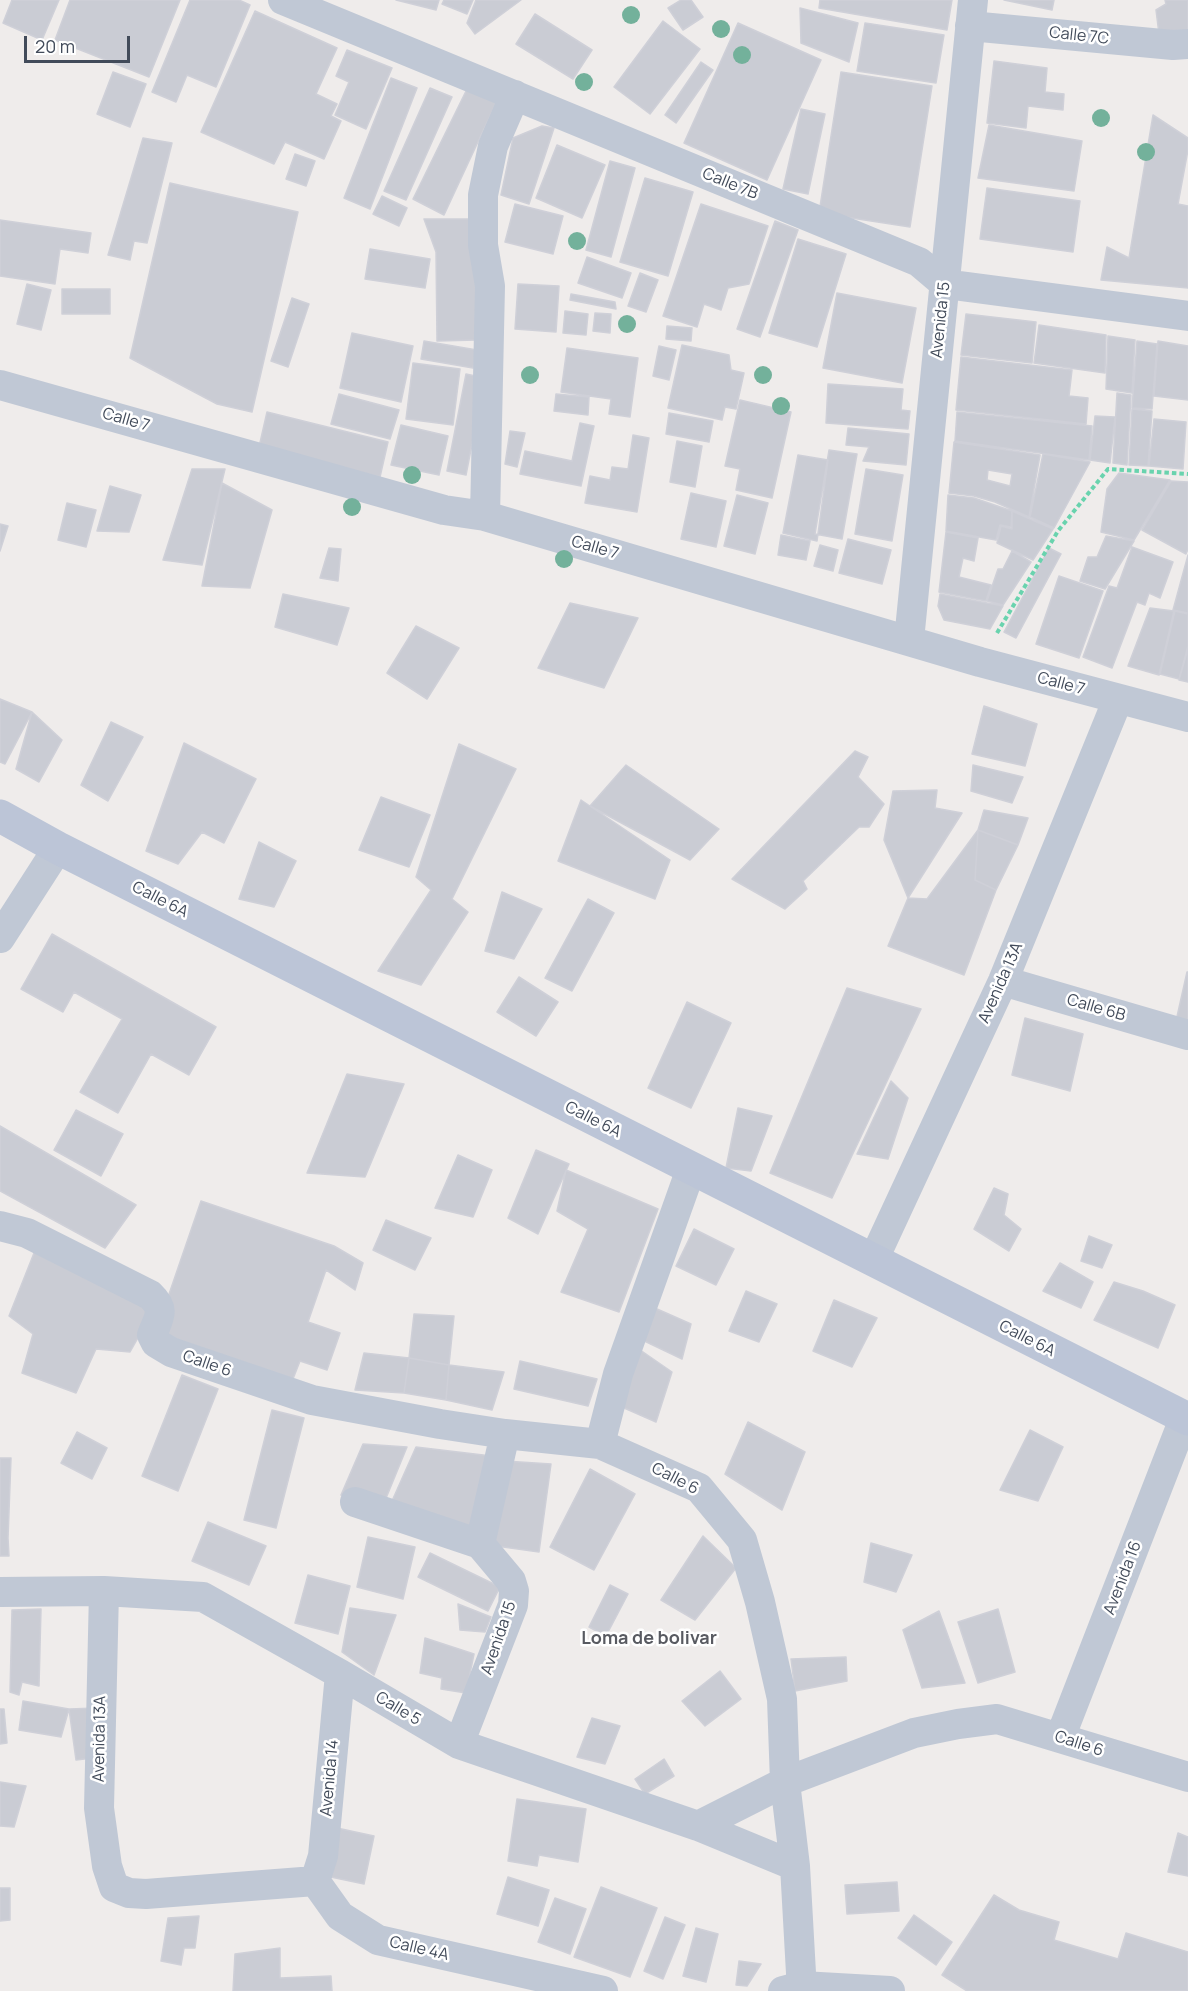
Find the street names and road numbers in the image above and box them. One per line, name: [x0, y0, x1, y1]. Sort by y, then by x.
street label: Calle 7C: [1048, 23, 1110, 49]
street label: Calle 7B: [699, 164, 761, 204]
street label: Avenida 15: [927, 281, 955, 359]
street label: Calle 7: [100, 404, 152, 436]
street label: Calle 7: [569, 532, 621, 564]
street label: Calle 7: [1035, 668, 1087, 700]
street label: Calle 6A: [129, 878, 191, 922]
street label: Avenida 13A: [975, 940, 1027, 1026]
street label: Calle 6B: [1064, 990, 1128, 1026]
street label: Calle 6A: [562, 1098, 624, 1142]
street label: Calle 6A: [996, 1317, 1058, 1361]
street label: Calle 6: [180, 1347, 234, 1381]
street label: Calle 6: [648, 1459, 702, 1499]
street label: Avenida 16: [1100, 1538, 1146, 1618]
street label: Avenida 15: [477, 1599, 521, 1677]
street label: Calle 5: [372, 1688, 424, 1730]
street label: Avenida 13A: [90, 1696, 110, 1782]
street label: Calle 6: [1052, 1727, 1106, 1761]
street label: Avenida 14: [317, 1739, 343, 1817]
street label: Calle 4A: [388, 1933, 450, 1965]

